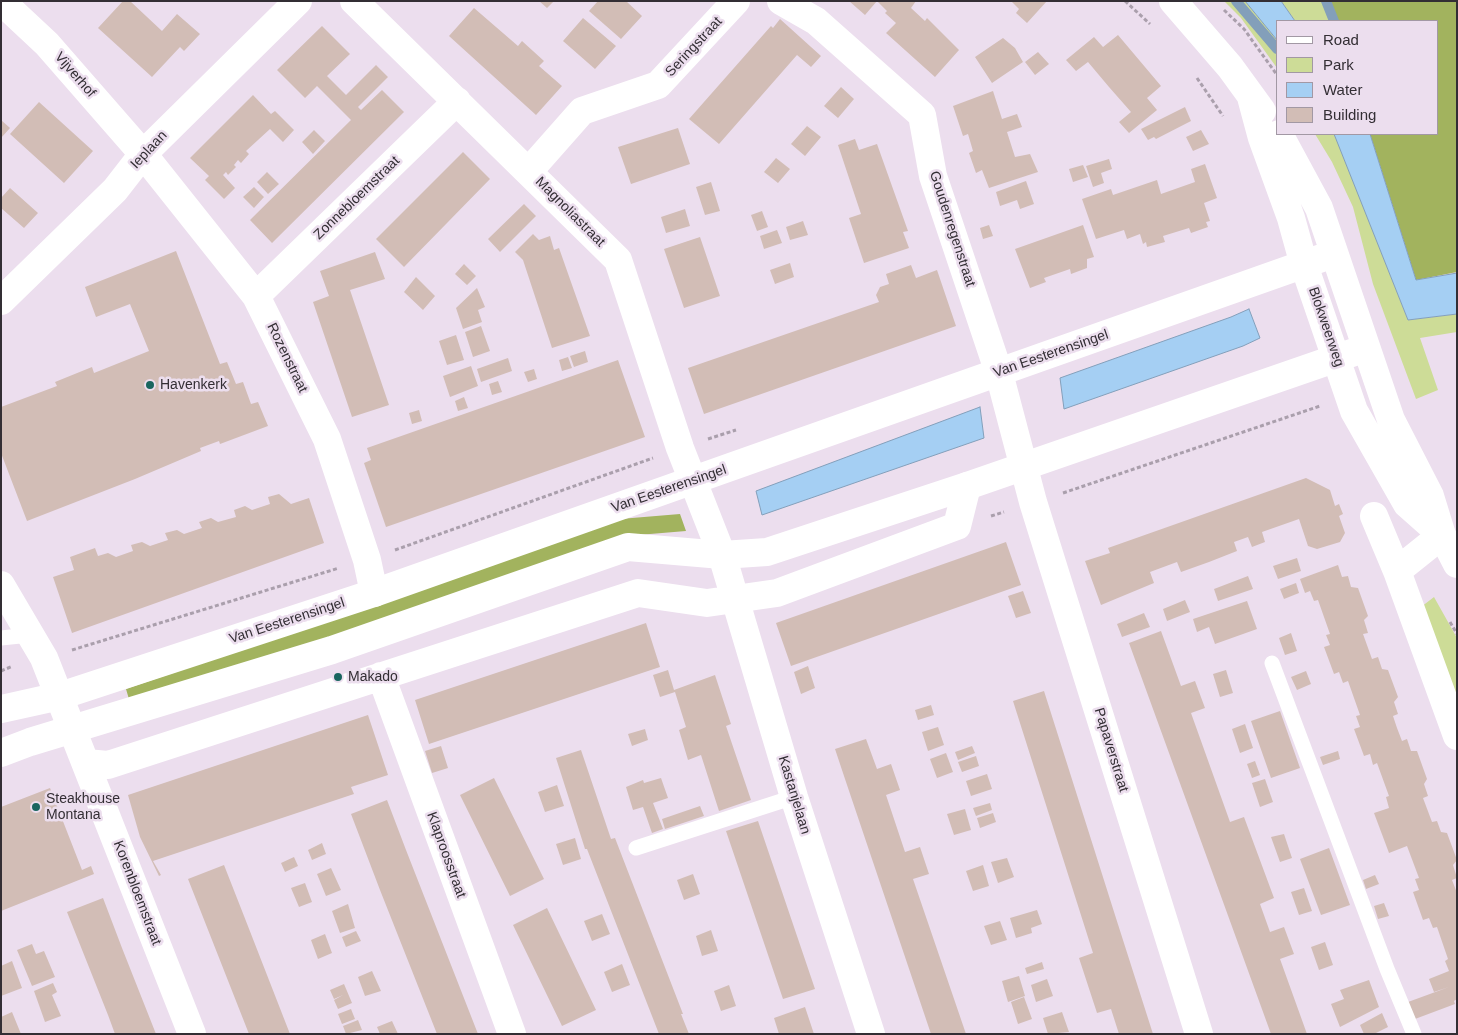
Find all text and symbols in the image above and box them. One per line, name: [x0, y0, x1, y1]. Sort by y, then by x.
street label: Seringstraat: [662, 14, 726, 80]
legend: [1276, 20, 1438, 135]
text: Road: [1323, 31, 1359, 48]
street label: Vijverhof: [51, 49, 99, 101]
text: Park: [1323, 56, 1354, 73]
text: Water: [1323, 81, 1362, 98]
text: Building: [1323, 106, 1376, 123]
street label: Ieplaan: [127, 127, 171, 173]
street label: Zonnebloemstraat: [311, 153, 403, 243]
street label: Goudenregenstraat: [925, 169, 979, 289]
street label: Magnoliastraat: [532, 174, 608, 250]
street label: Blokweerweg: [1305, 285, 1347, 369]
street label: Rozenstraat: [263, 320, 311, 396]
street label: Van Eesterensingel: [991, 326, 1111, 382]
place label: Havenkerk: [160, 377, 227, 393]
marker: Havenkerk: [144, 379, 156, 391]
street label: Van Eesterensingel: [609, 461, 729, 517]
street label: Van Eesterensingel: [227, 594, 347, 648]
place label: Makado: [348, 669, 398, 685]
marker: Makado: [332, 671, 344, 683]
street label: Papaverstraat: [1090, 706, 1132, 794]
street label: Kastanjelaan: [774, 754, 814, 836]
place label: Steakhouse Montana: [46, 791, 120, 824]
marker: Steakhouse Montana: [30, 801, 42, 813]
street label: Klaproosstraat: [423, 810, 469, 900]
street label: Korenbloemstraat: [109, 838, 165, 948]

